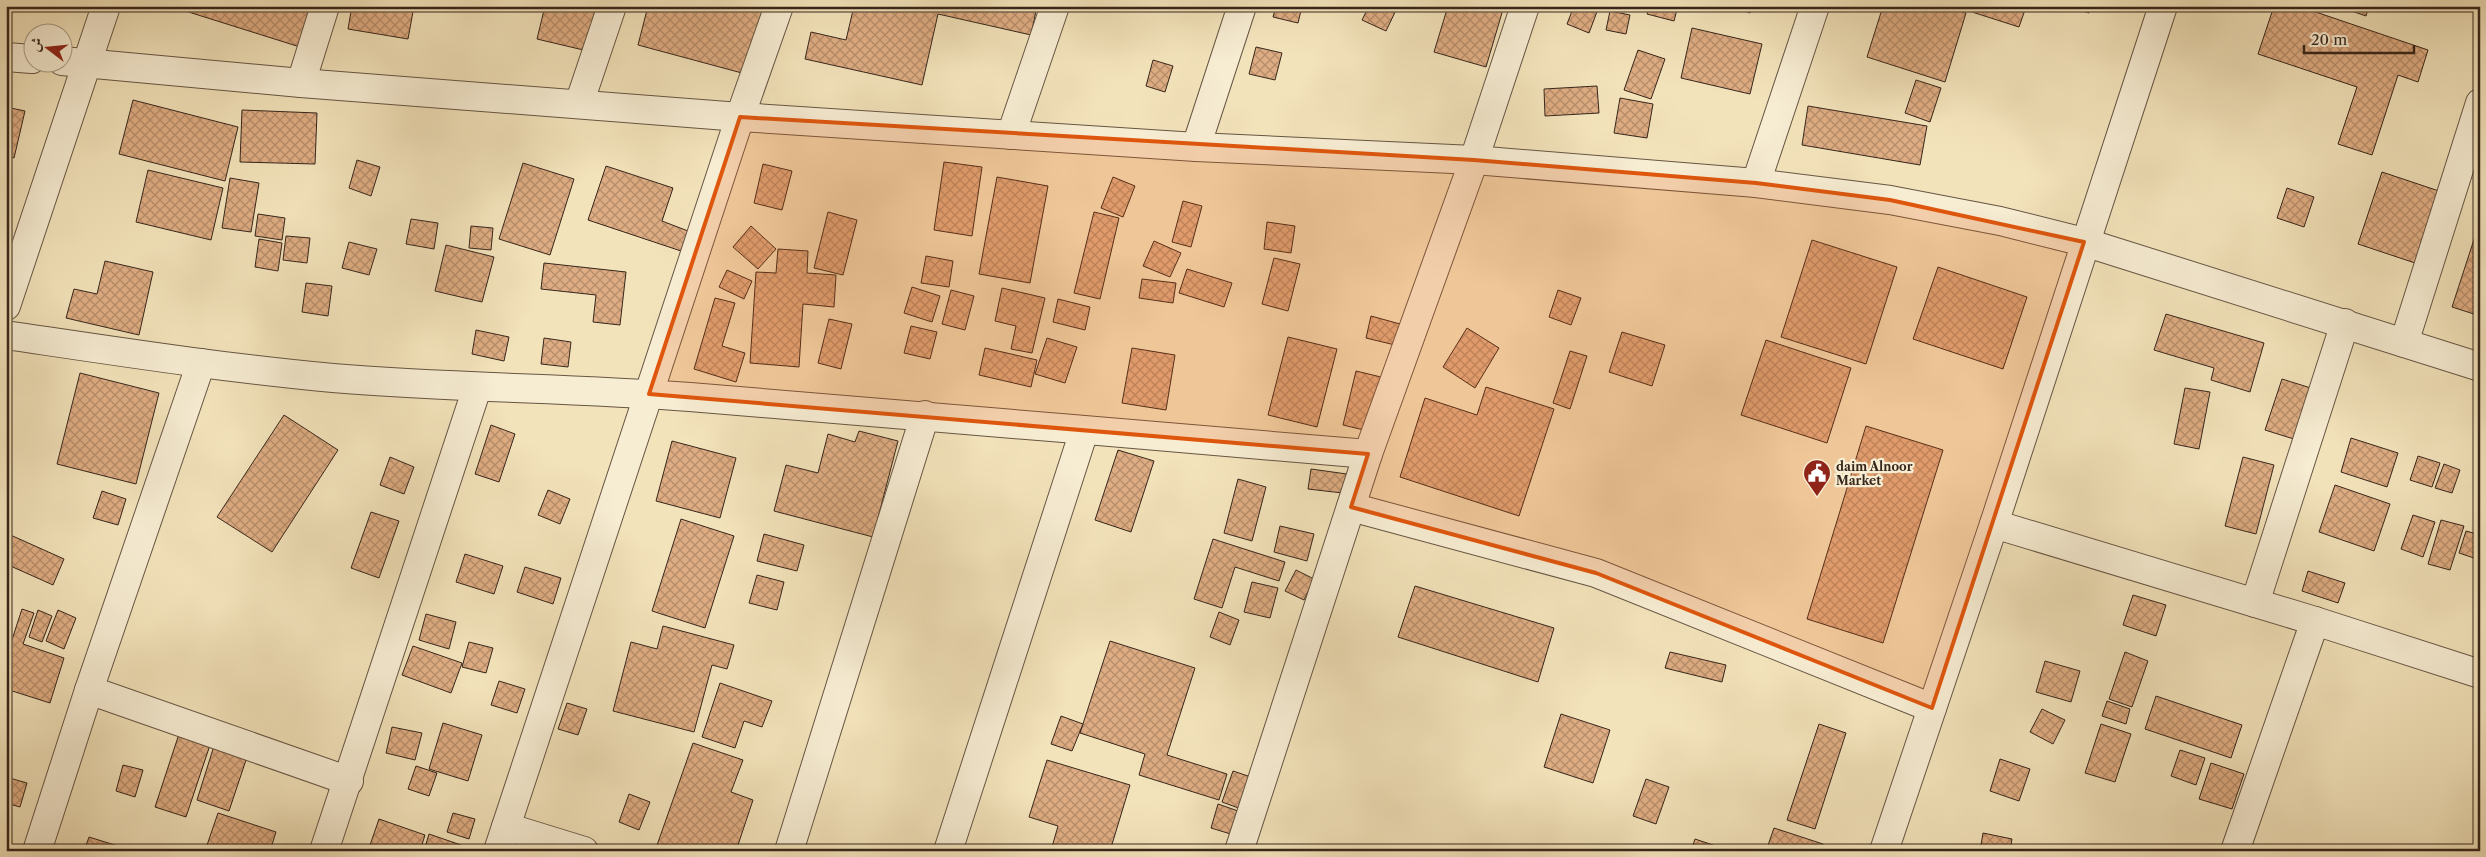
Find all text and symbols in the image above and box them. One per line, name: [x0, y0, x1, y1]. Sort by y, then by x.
north arrow: [22, 22, 72, 72]
scale bar: [2304, 22, 2414, 54]
text: 20 m: [2311, 30, 2347, 49]
text: ش: [25, 35, 46, 54]
public building icon: daim Alnoor Market: [1802, 458, 1832, 497]
place label: daim Alnoor Market: [1836, 459, 1913, 488]

